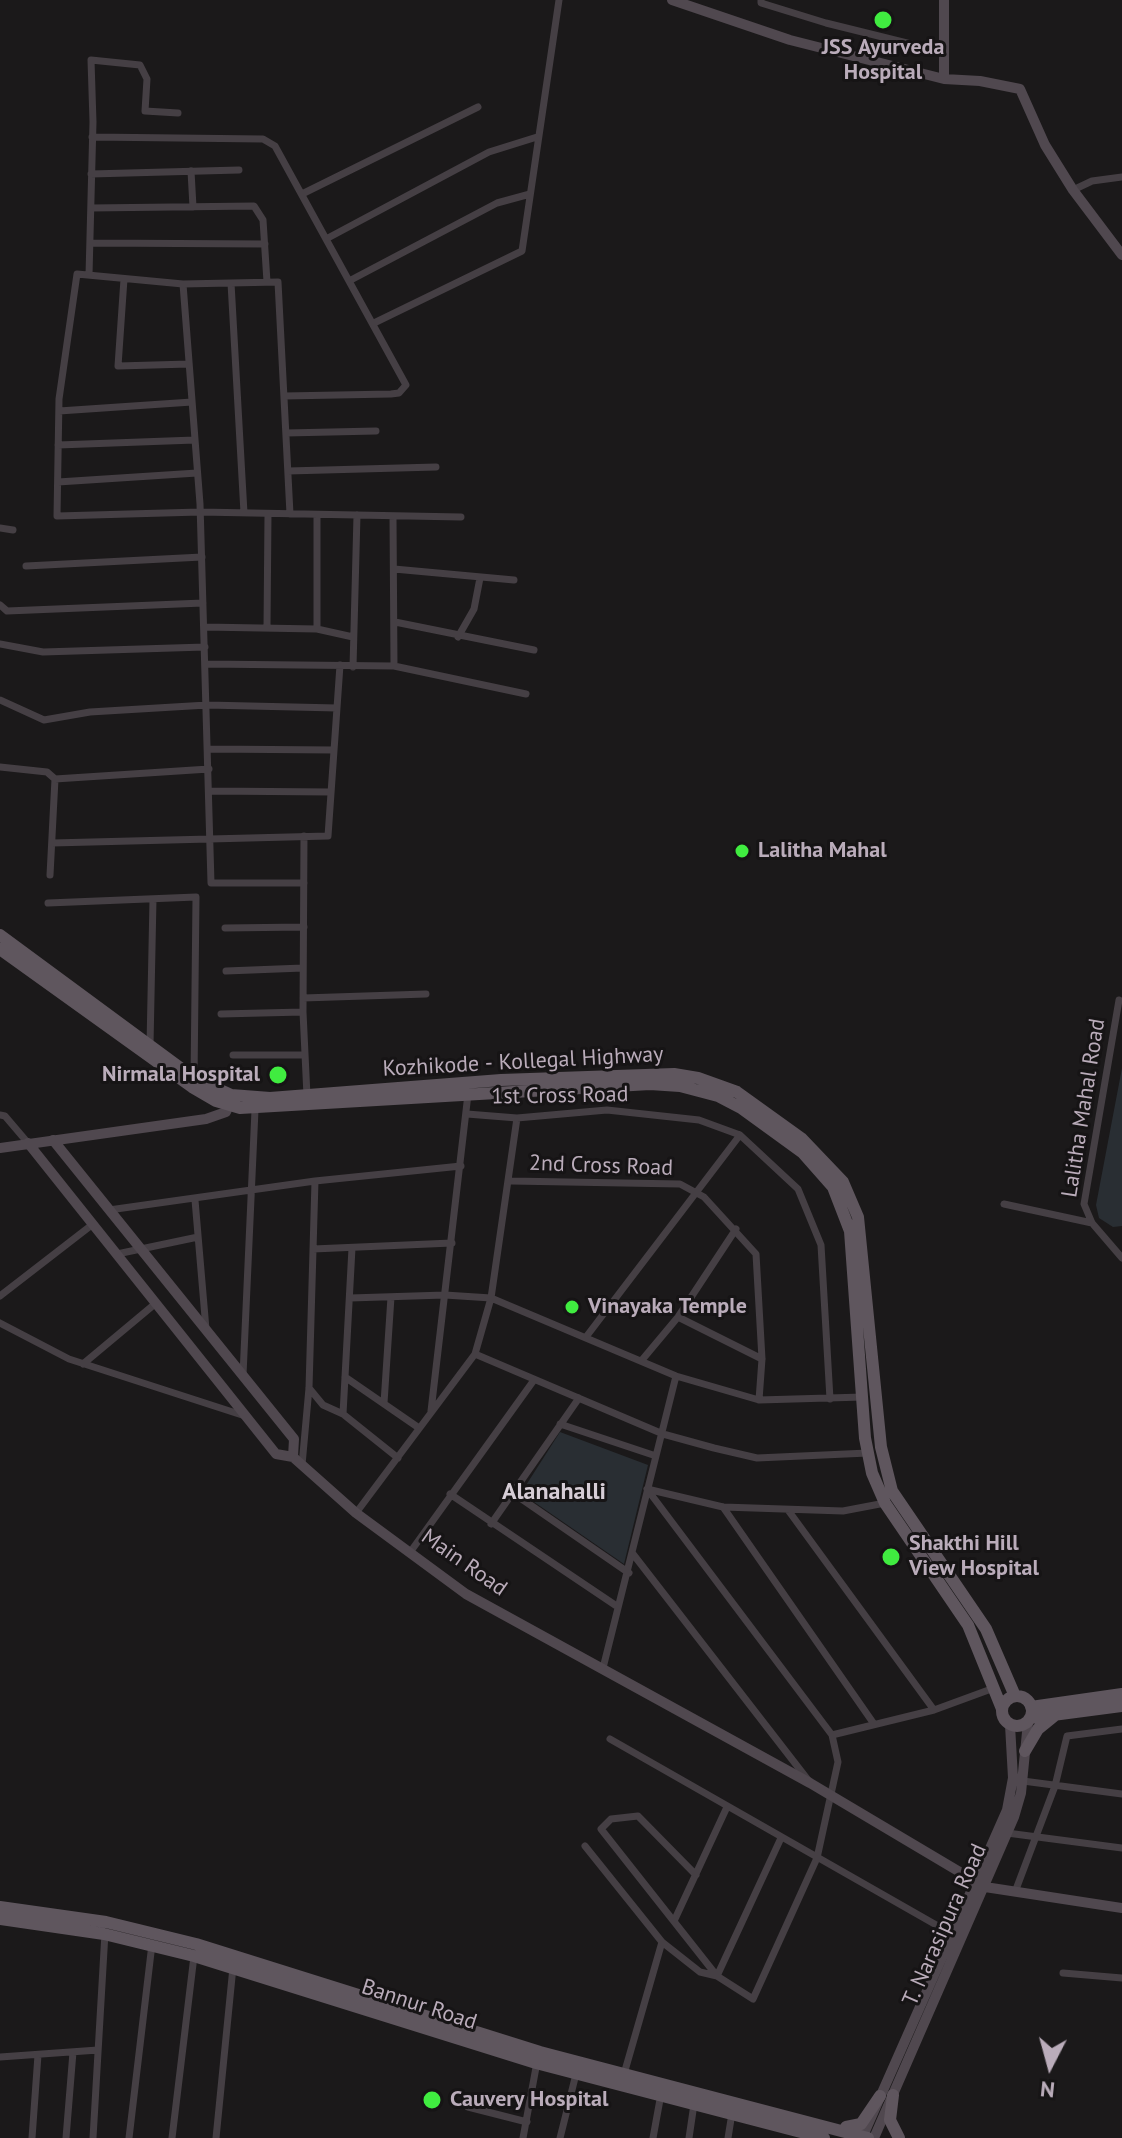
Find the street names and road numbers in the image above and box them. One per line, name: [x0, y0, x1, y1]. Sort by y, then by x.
street label: Lalitha Mahal Road: [1057, 1017, 1111, 1199]
street label: Kozhikode - Kollegal Highway: [382, 1041, 664, 1083]
street label: 1st Cross Road: [491, 1082, 629, 1110]
street label: 2nd Cross Road: [529, 1150, 673, 1182]
street label: Main Road: [416, 1524, 512, 1602]
street label: T. Narasipura Road: [897, 1840, 993, 2010]
street label: Bannur Road: [358, 1974, 480, 2036]

